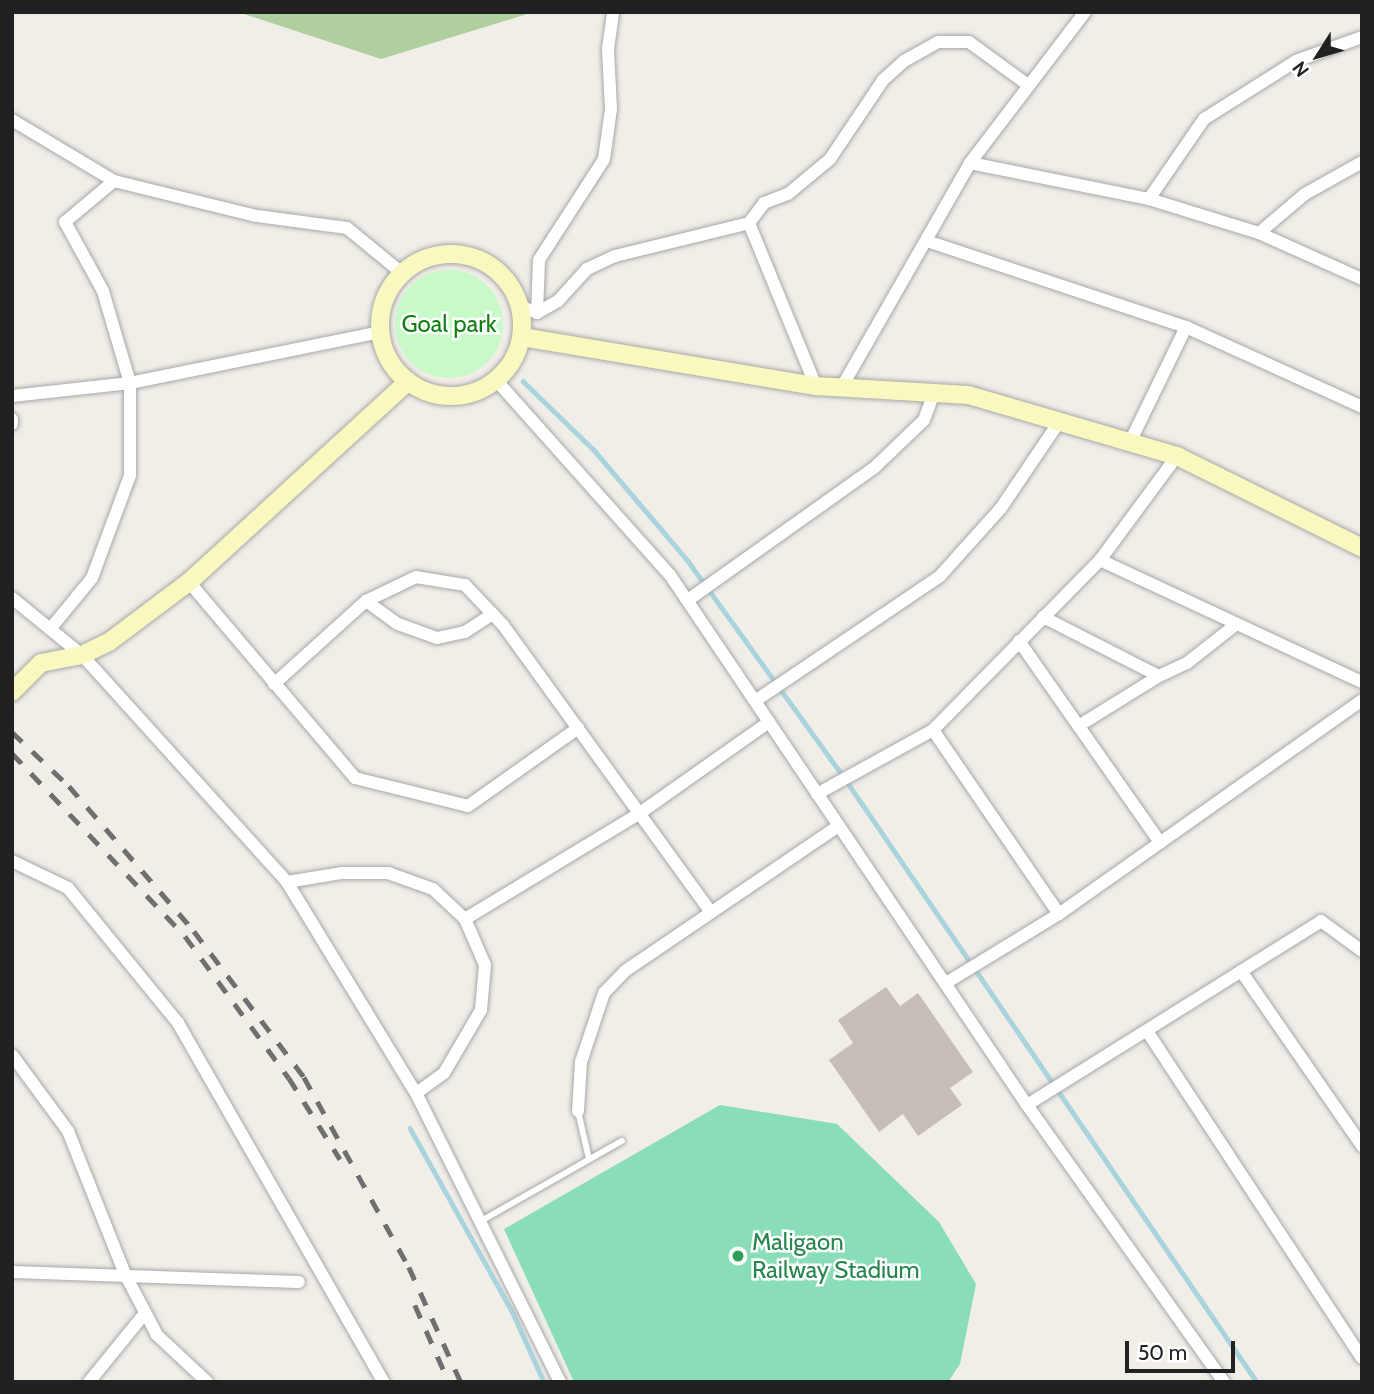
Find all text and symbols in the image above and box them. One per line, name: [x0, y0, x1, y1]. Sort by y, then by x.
north arrow: [1283, 21, 1353, 91]
text: N: [1288, 57, 1314, 81]
park label: Goal park: [401, 310, 497, 338]
place label: Maligaon Railway Stadium: [752, 1228, 920, 1284]
marker: Maligaon Railway Stadium: [730, 1248, 746, 1264]
scale bar: [1129, 1328, 1239, 1372]
text: 50 m: [1138, 1340, 1187, 1365]

